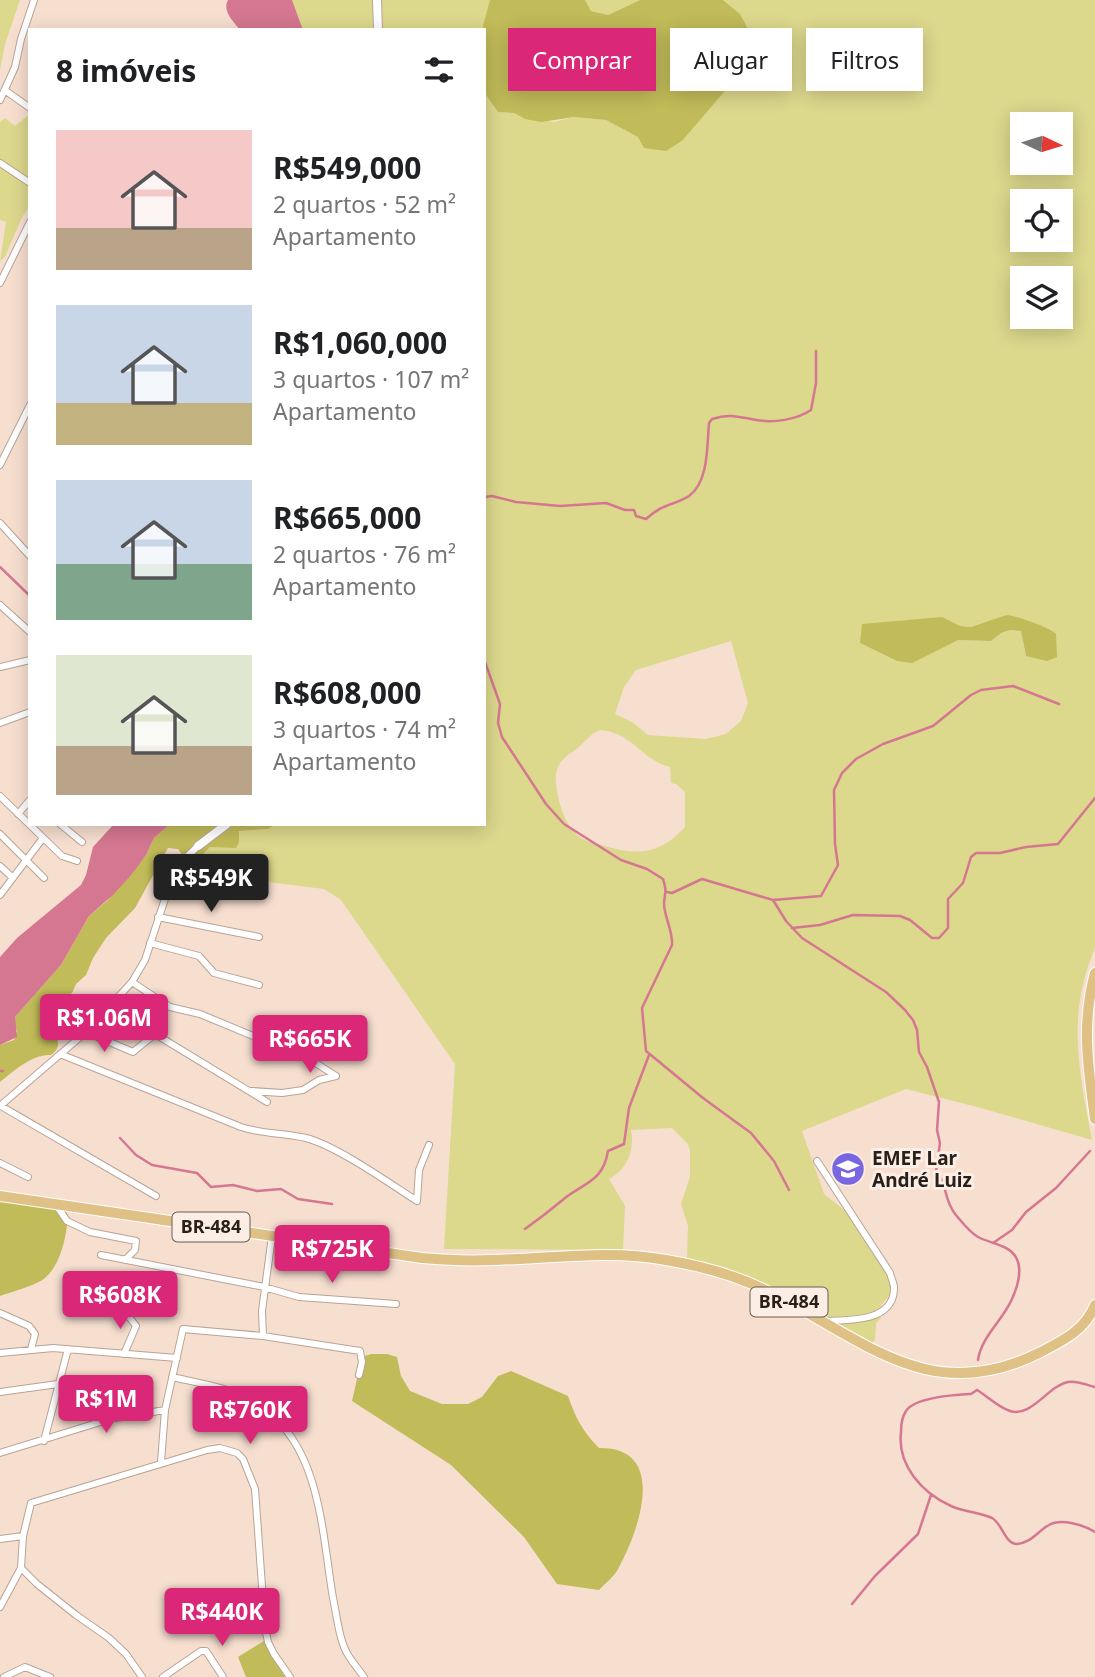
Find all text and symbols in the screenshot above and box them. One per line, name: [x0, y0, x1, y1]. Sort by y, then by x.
chip: Comprar: [508, 28, 656, 91]
chip: Alugar: [670, 28, 792, 91]
chip: Filtros: [806, 28, 923, 91]
text: 8 imóveis: [56, 50, 196, 91]
icon: filters: [420, 51, 458, 89]
north arrow: [1010, 112, 1073, 175]
map controls: [1010, 112, 1073, 329]
text: R$549,000: [273, 147, 421, 188]
icon: home: [112, 158, 196, 242]
text: 2 quartos · 52 m²: [273, 188, 456, 220]
button: locate: [1010, 189, 1073, 252]
text: Apartamento: [273, 220, 416, 252]
button: layers: [1010, 266, 1073, 329]
text: R$1,060,000: [273, 322, 447, 363]
icon: home: [112, 333, 196, 417]
text: 3 quartos · 107 m²: [273, 363, 469, 395]
text: Apartamento: [273, 395, 416, 427]
text: R$665,000: [273, 497, 421, 538]
icon: home: [112, 508, 196, 592]
text: 2 quartos · 76 m²: [273, 538, 456, 570]
text: Apartamento: [273, 570, 416, 602]
text: R$608,000: [273, 672, 421, 713]
icon: home: [112, 683, 196, 767]
text: 3 quartos · 74 m²: [273, 713, 456, 745]
text: Apartamento: [273, 745, 416, 777]
pin: R$549K: [154, 855, 268, 914]
text: R$549K: [170, 861, 252, 893]
pin: R$1.06M: [39, 995, 169, 1054]
text: R$1.06M: [56, 1001, 152, 1033]
pin: R$665K: [253, 1016, 367, 1075]
text: R$665K: [269, 1022, 351, 1054]
place label: EMEF Lar André Luiz: [872, 1145, 972, 1193]
school or university icon: EMEF Lar André Luiz: [829, 1150, 867, 1188]
road number: BR-484: [172, 1212, 249, 1242]
pin: R$725K: [275, 1226, 389, 1285]
text: R$725K: [291, 1232, 373, 1264]
pin: R$608K: [63, 1272, 177, 1331]
text: R$608K: [79, 1278, 161, 1310]
road number: BR-484: [750, 1288, 828, 1316]
pin: R$1M: [65, 1376, 147, 1435]
text: R$1M: [74, 1382, 138, 1414]
pin: R$760K: [193, 1386, 307, 1446]
text: R$760K: [209, 1393, 291, 1425]
pin: R$440K: [165, 1588, 279, 1648]
text: R$440K: [181, 1595, 263, 1627]

